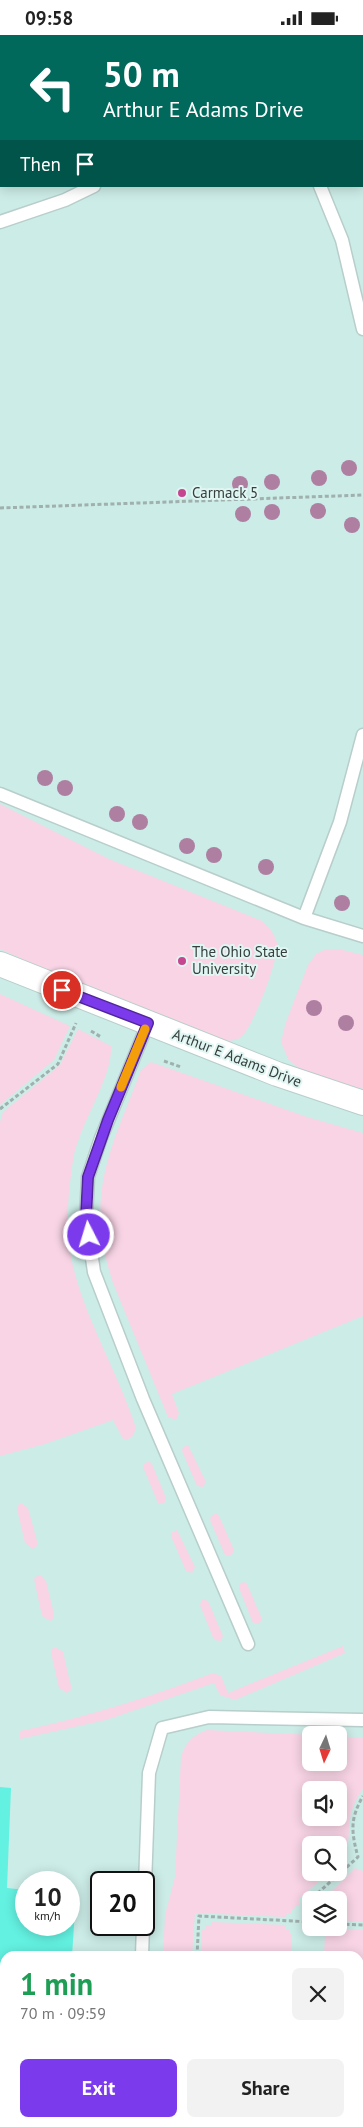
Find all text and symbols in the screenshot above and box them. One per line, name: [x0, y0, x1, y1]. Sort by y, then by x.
text: 09:58: [25, 6, 73, 30]
text: 50 m: [103, 51, 180, 97]
icon: left: [20, 55, 85, 120]
text: Arthur E Adams Drive: [103, 95, 304, 123]
icon: arrive: [71, 150, 99, 178]
text: Then: [20, 152, 61, 176]
place label: Carmack 5: [192, 483, 258, 502]
marker: Carmack 5: [176, 487, 188, 499]
place label: The Ohio State University: [192, 942, 288, 978]
marker: The Ohio State University: [176, 955, 188, 967]
pin: [41, 969, 83, 1011]
icon: arrive: [48, 976, 76, 1004]
street label: Arthur E Adams Drive: [170, 1024, 304, 1091]
position arrow: [62, 1208, 114, 1260]
north arrow: [302, 1726, 348, 1771]
map controls: [302, 1726, 347, 1936]
button: sound: [302, 1781, 347, 1826]
button: search: [302, 1836, 347, 1881]
speed limit sign: 20: [90, 1871, 155, 1936]
text: 10: [33, 1881, 62, 1913]
button: layers: [302, 1891, 347, 1936]
text: km/h: [34, 1908, 61, 1923]
text: 1 min: [20, 1964, 93, 2003]
button: close: [292, 1968, 344, 2020]
text: 70 m · 09:59: [20, 2003, 106, 2023]
button: Exit: [20, 2059, 177, 2117]
button: Share: [187, 2059, 344, 2117]

